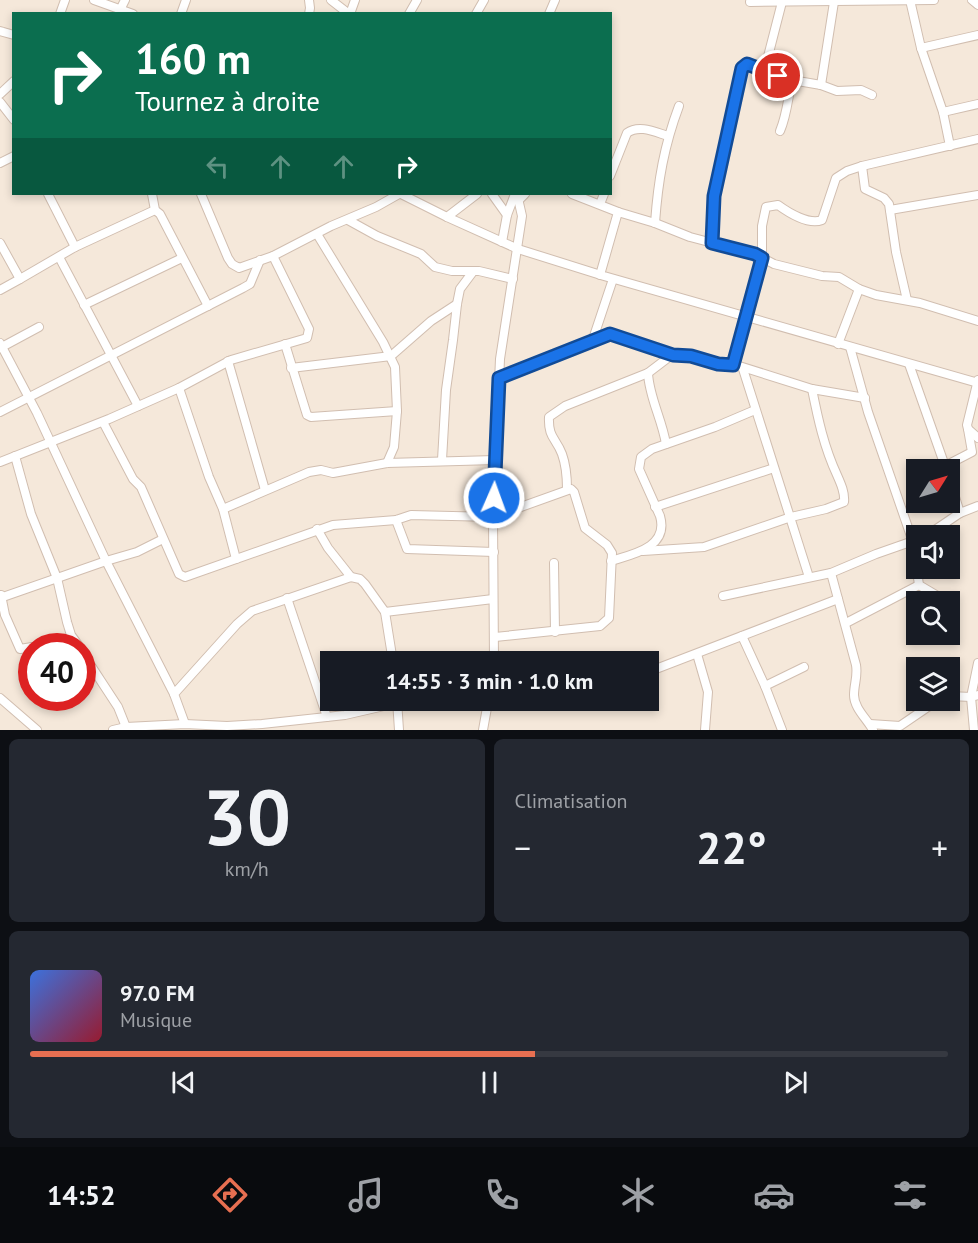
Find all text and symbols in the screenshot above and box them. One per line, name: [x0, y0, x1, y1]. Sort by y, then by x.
text: 160 m: [135, 31, 251, 86]
icon: right: [36, 36, 114, 114]
pin: [752, 50, 803, 101]
icon: arrive: [761, 59, 794, 92]
text: Tournez à droite: [135, 84, 320, 118]
icon: left: [201, 150, 234, 183]
icon: ahead: [264, 150, 297, 183]
icon: ahead: [327, 150, 360, 183]
icon: right: [390, 150, 423, 183]
north arrow: [906, 459, 960, 513]
map controls: [906, 459, 960, 711]
position arrow: [462, 466, 526, 530]
button: sound: [906, 525, 960, 579]
button: search: [906, 591, 960, 645]
speed limit sign: 40: [18, 633, 96, 711]
button: layers: [906, 657, 960, 711]
text: 14:55 · 3 min · 1.0 km: [386, 667, 593, 695]
text: 30: [203, 766, 291, 867]
text: Climatisation: [515, 788, 628, 814]
text: 22°: [696, 818, 767, 876]
text: −: [515, 826, 531, 869]
text: +: [931, 826, 948, 869]
text: km/h: [225, 856, 269, 882]
text: 97.0 FM: [120, 979, 195, 1007]
text: Musique: [120, 1007, 192, 1033]
icon: previous: [167, 1066, 200, 1099]
icon: pause: [473, 1066, 506, 1099]
icon: next: [779, 1066, 812, 1099]
icon: directions: [209, 1174, 251, 1216]
icon: music: [345, 1174, 387, 1216]
icon: phone: [481, 1174, 523, 1216]
icon: climate: [617, 1174, 659, 1216]
icon: car: [753, 1174, 795, 1216]
icon: filters: [889, 1174, 931, 1216]
text: 14:52: [47, 1178, 115, 1212]

